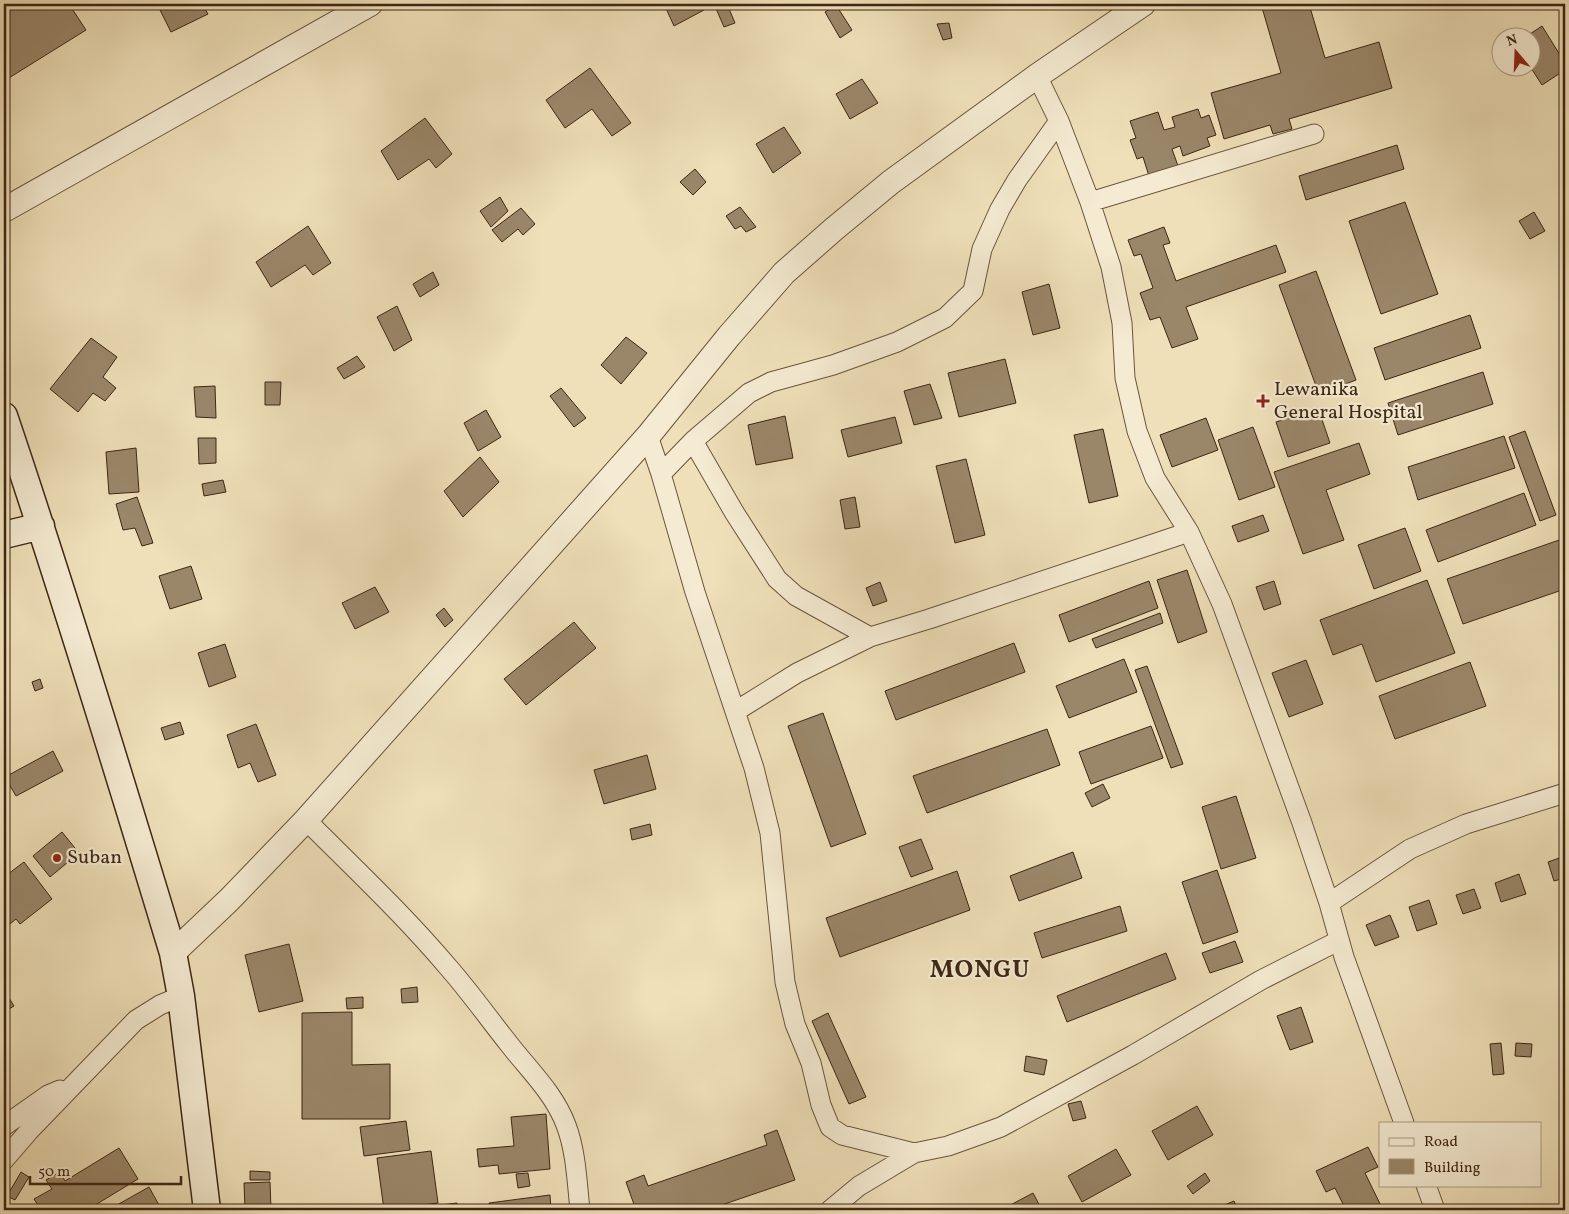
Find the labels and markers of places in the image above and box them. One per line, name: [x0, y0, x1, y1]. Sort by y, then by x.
place label: Lewanika General Hospital: [1274, 376, 1423, 427]
marker: Lewanika General Hospital: [1256, 394, 1270, 408]
place label: Suban: [67, 844, 122, 872]
marker: Suban: [51, 852, 63, 864]

